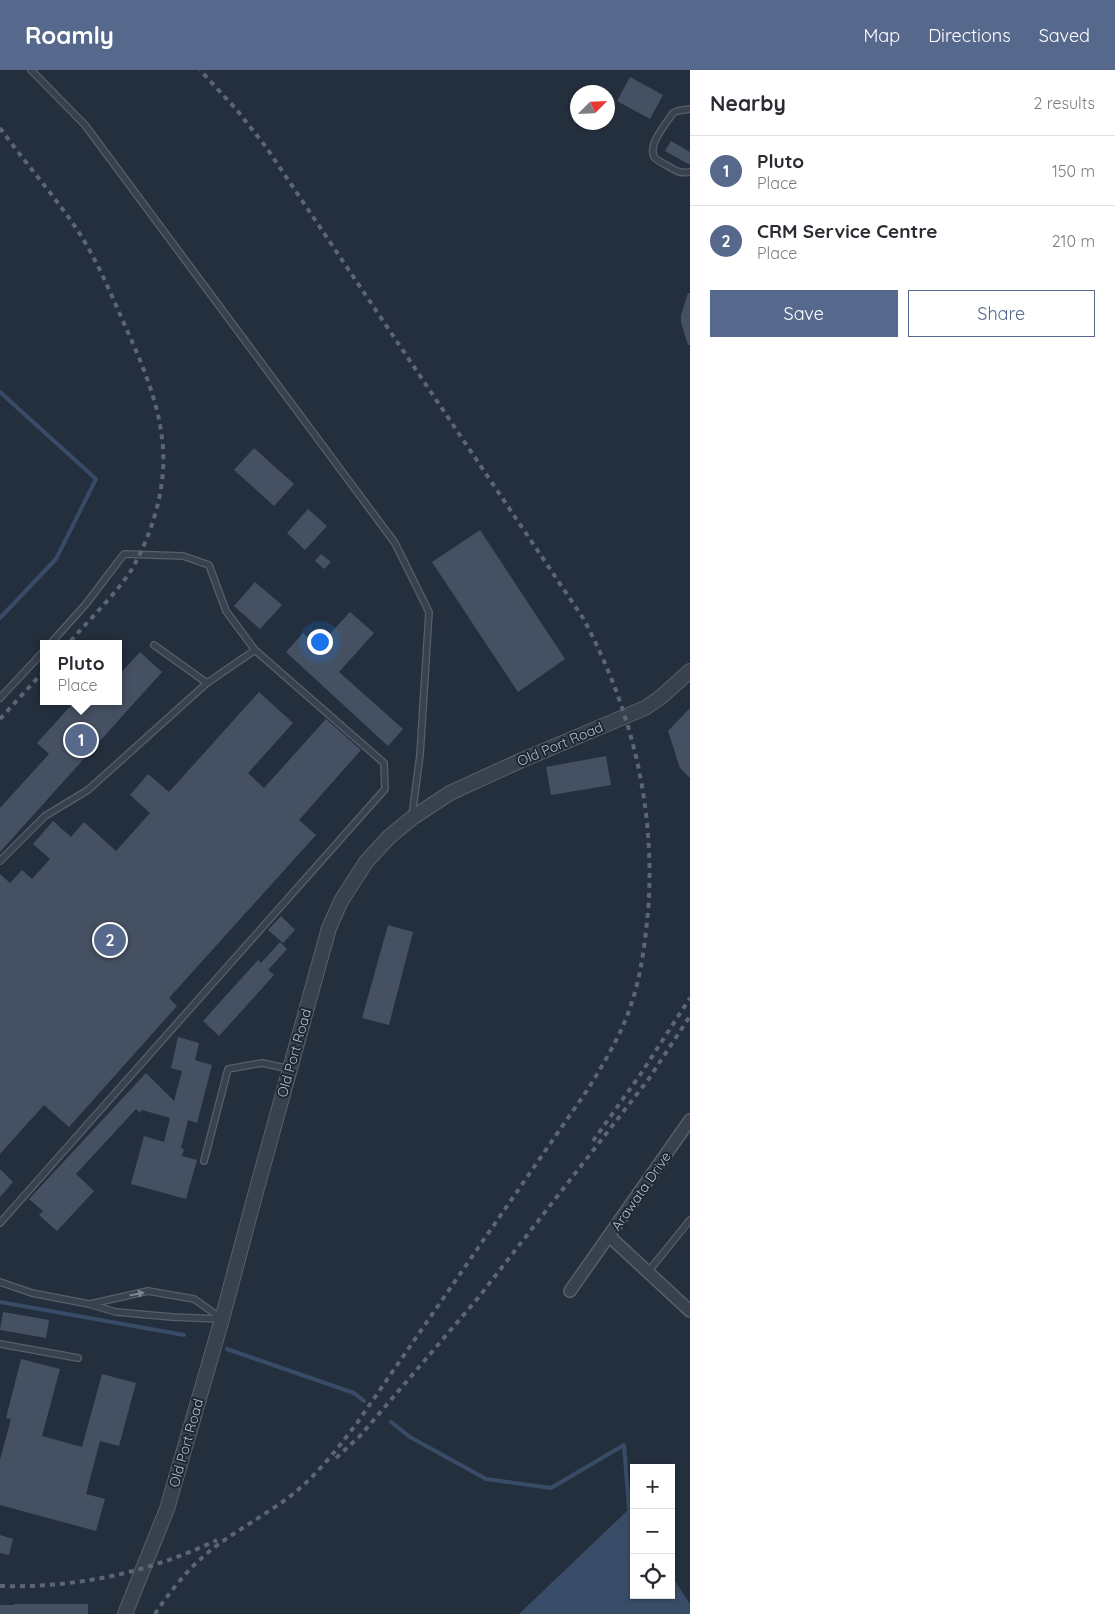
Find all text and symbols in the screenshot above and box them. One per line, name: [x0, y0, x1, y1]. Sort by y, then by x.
text: Roamly: [25, 20, 114, 50]
text: Map: [863, 24, 900, 47]
text: Directions: [928, 24, 1011, 47]
text: Saved: [1039, 24, 1090, 47]
north arrow: [570, 85, 615, 130]
text: Nearby: [710, 90, 786, 116]
text: 2 results: [1033, 93, 1095, 113]
text: Pluto: [757, 149, 804, 173]
text: 1: [723, 161, 729, 181]
text: 150 m: [1052, 161, 1095, 181]
text: Place: [757, 173, 797, 193]
text: CRM Service Centre: [757, 219, 937, 243]
text: 2: [721, 231, 731, 251]
text: 210 m: [1052, 231, 1095, 251]
text: Place: [757, 243, 797, 263]
button: Save: [710, 290, 898, 337]
button: Share: [908, 290, 1095, 337]
your location: [307, 629, 333, 655]
popup: [40, 640, 122, 705]
text: Pluto: [57, 651, 105, 675]
text: Place: [57, 675, 98, 695]
street label: Old Port Road: [514, 718, 606, 770]
pin: 1: [65, 721, 97, 759]
pin: 2: [94, 921, 126, 959]
street label: Old Port Road: [273, 1007, 315, 1099]
street label: Arawata Drive: [607, 1148, 675, 1234]
one-way arrow: [129, 1290, 144, 1298]
street label: Old Port Road: [165, 1397, 207, 1489]
map controls: [630, 1464, 675, 1599]
button: +: [630, 1464, 675, 1509]
button: −: [630, 1509, 675, 1554]
button: locate: [630, 1554, 675, 1599]

